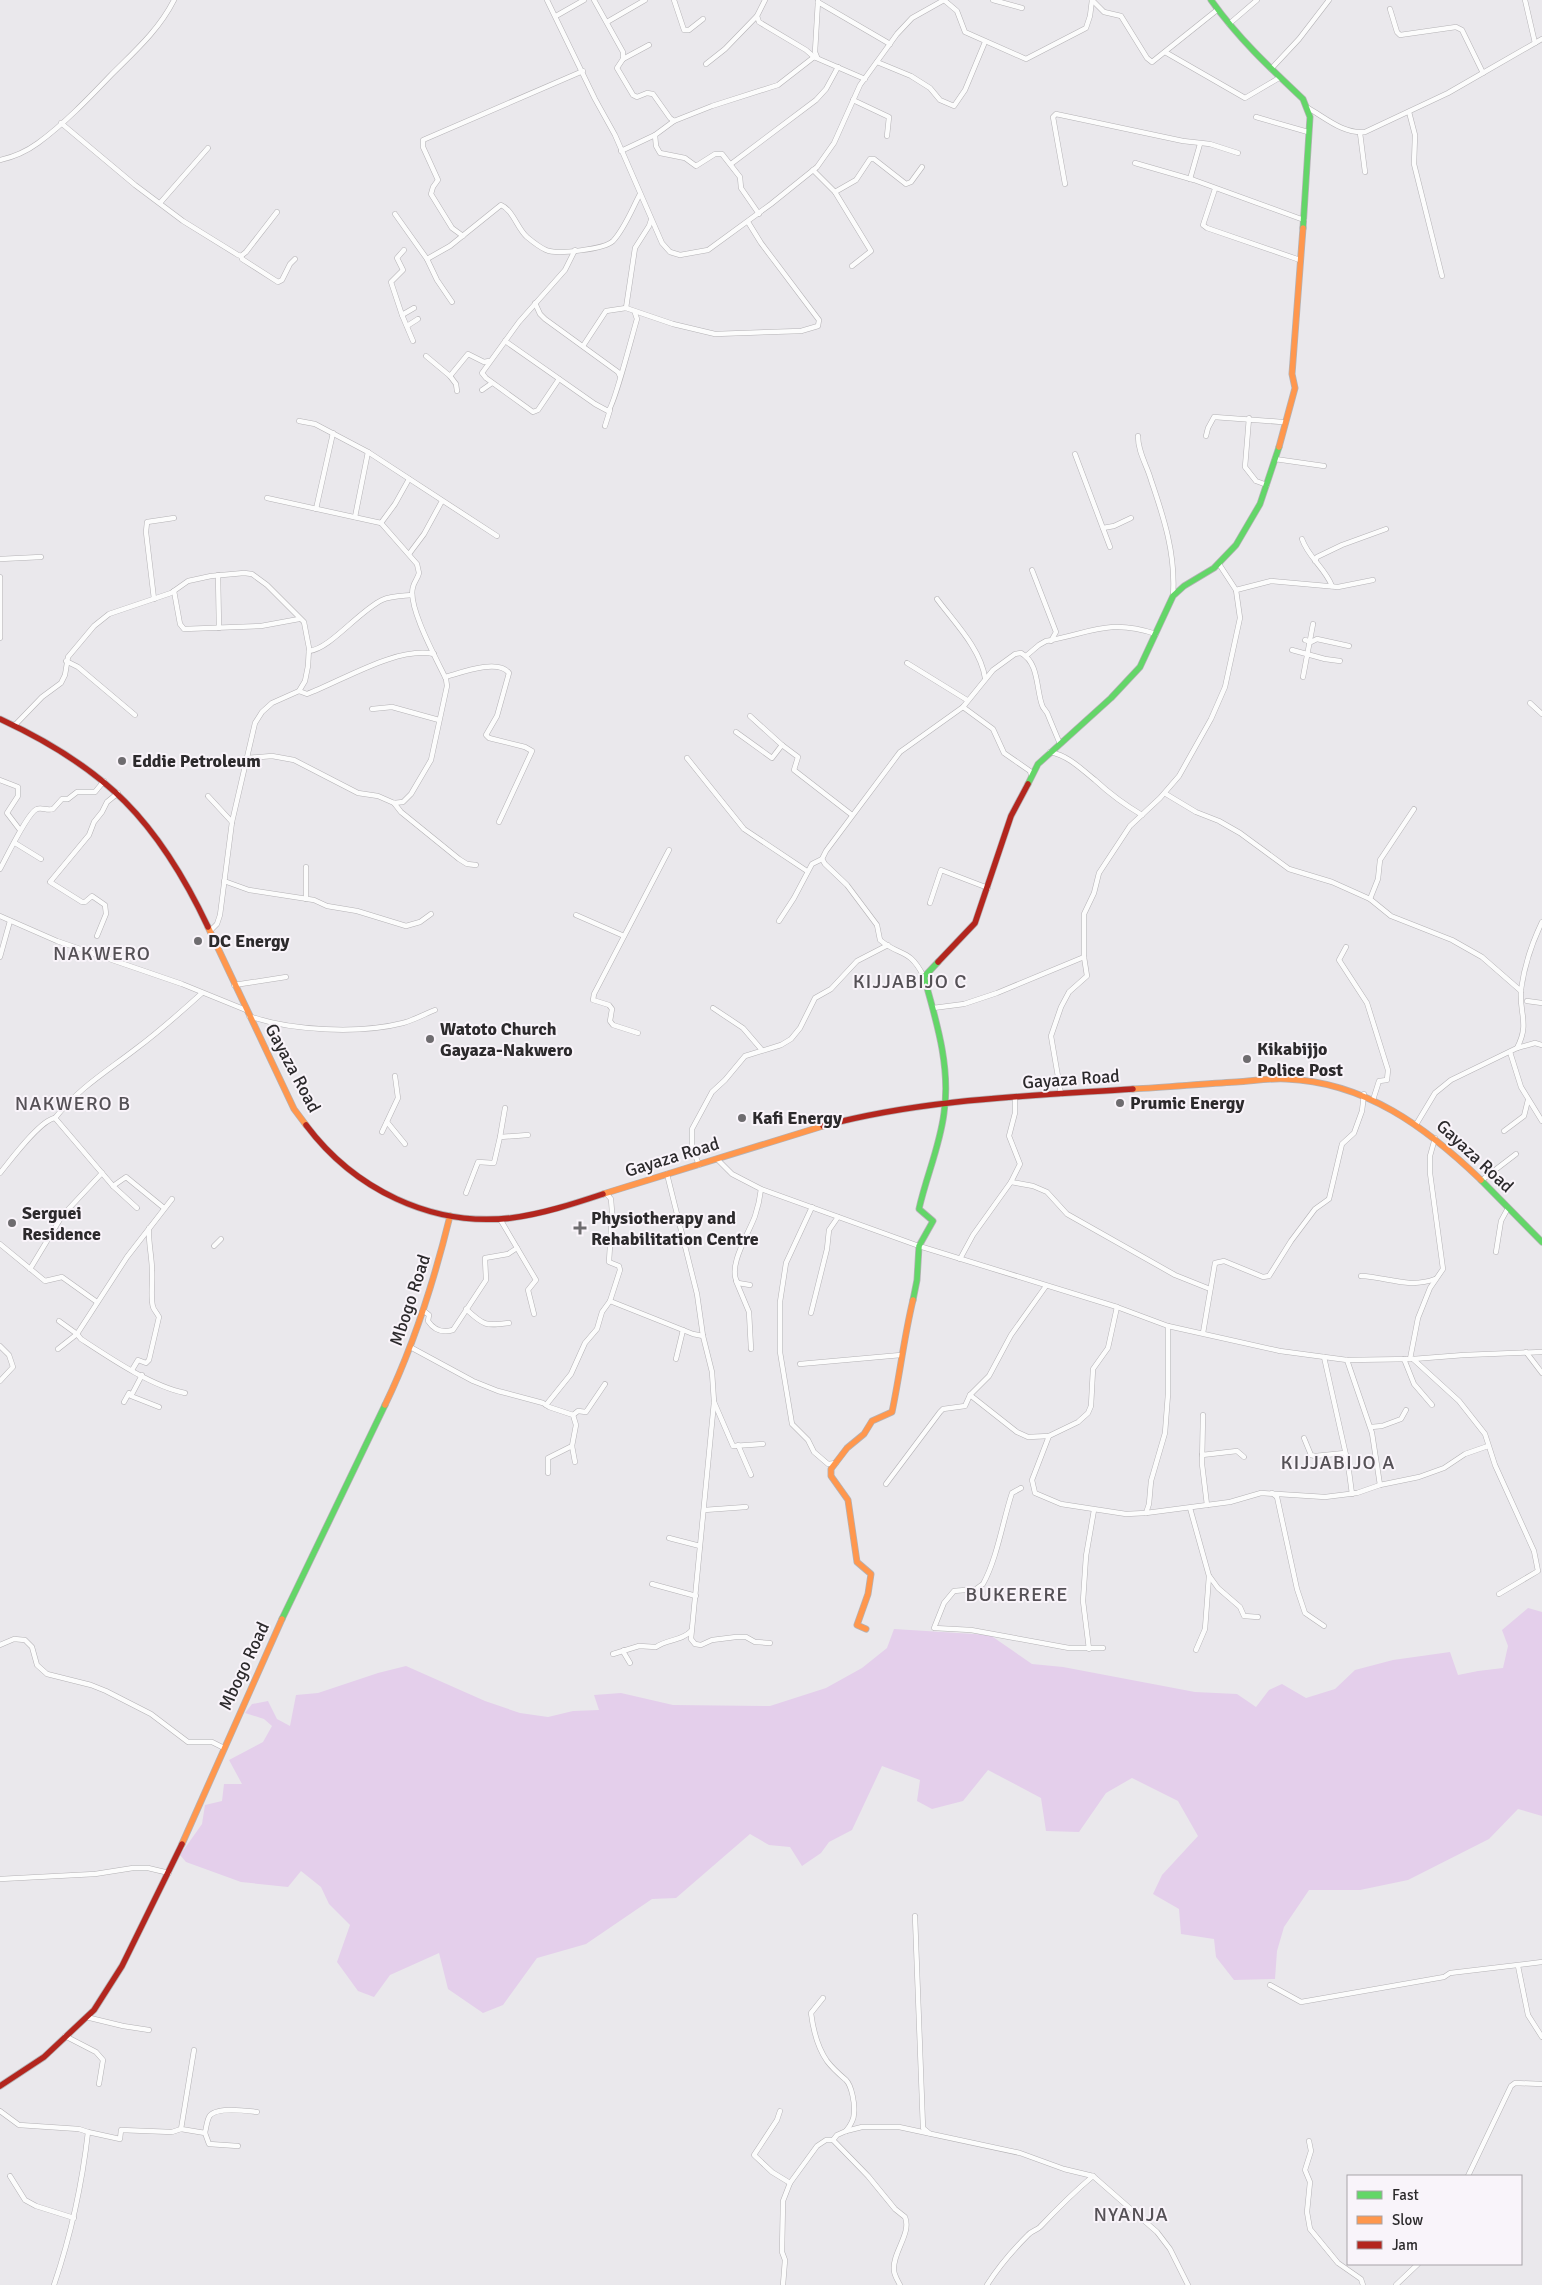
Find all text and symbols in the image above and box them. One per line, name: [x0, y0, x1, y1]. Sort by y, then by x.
place label: Eddie Petroleum: [132, 750, 261, 772]
marker: Eddie Petroleum: [116, 755, 128, 767]
place label: DC Energy: [208, 930, 290, 952]
marker: DC Energy: [192, 935, 204, 947]
district label: NAKWERO: [53, 941, 151, 966]
district label: KIJJABIJO C: [853, 969, 967, 994]
place label: Watoto Church Gayaza-Nakwero: [440, 1018, 573, 1061]
street label: Gayaza Road: [260, 1020, 326, 1116]
marker: Watoto Church Gayaza-Nakwero: [424, 1033, 436, 1045]
place label: Kikabijjo Police Post: [1257, 1038, 1343, 1081]
marker: Kikabijjo Police Post: [1241, 1053, 1253, 1065]
street label: Gayaza Road: [1022, 1065, 1120, 1093]
district label: NAKWERO B: [15, 1091, 131, 1116]
place label: Prumic Energy: [1130, 1092, 1245, 1114]
marker: Prumic Energy: [1114, 1097, 1126, 1109]
place label: Kafi Energy: [752, 1107, 842, 1129]
marker: Kafi Energy: [736, 1112, 748, 1124]
street label: Gayaza Road: [1432, 1115, 1518, 1197]
street label: Gayaza Road: [622, 1132, 722, 1182]
place label: Serguei Residence: [22, 1202, 101, 1245]
place label: Physiotherapy and Rehabilitation Centre: [591, 1207, 759, 1250]
marker: Serguei Residence: [6, 1217, 18, 1229]
marker: Physiotherapy and Rehabilitation Centre: [573, 1221, 587, 1235]
street label: Mbogo Road: [385, 1252, 435, 1348]
district label: KIJJABIJO A: [1281, 1450, 1395, 1475]
district label: BUKERERE: [965, 1582, 1069, 1607]
street label: Mbogo Road: [214, 1618, 274, 1714]
legend: [1347, 2175, 1522, 2265]
text: Fast: [1392, 2186, 1419, 2204]
district label: NYANJA: [1093, 2202, 1169, 2227]
text: Slow: [1392, 2211, 1423, 2229]
text: Jam: [1392, 2236, 1418, 2254]

